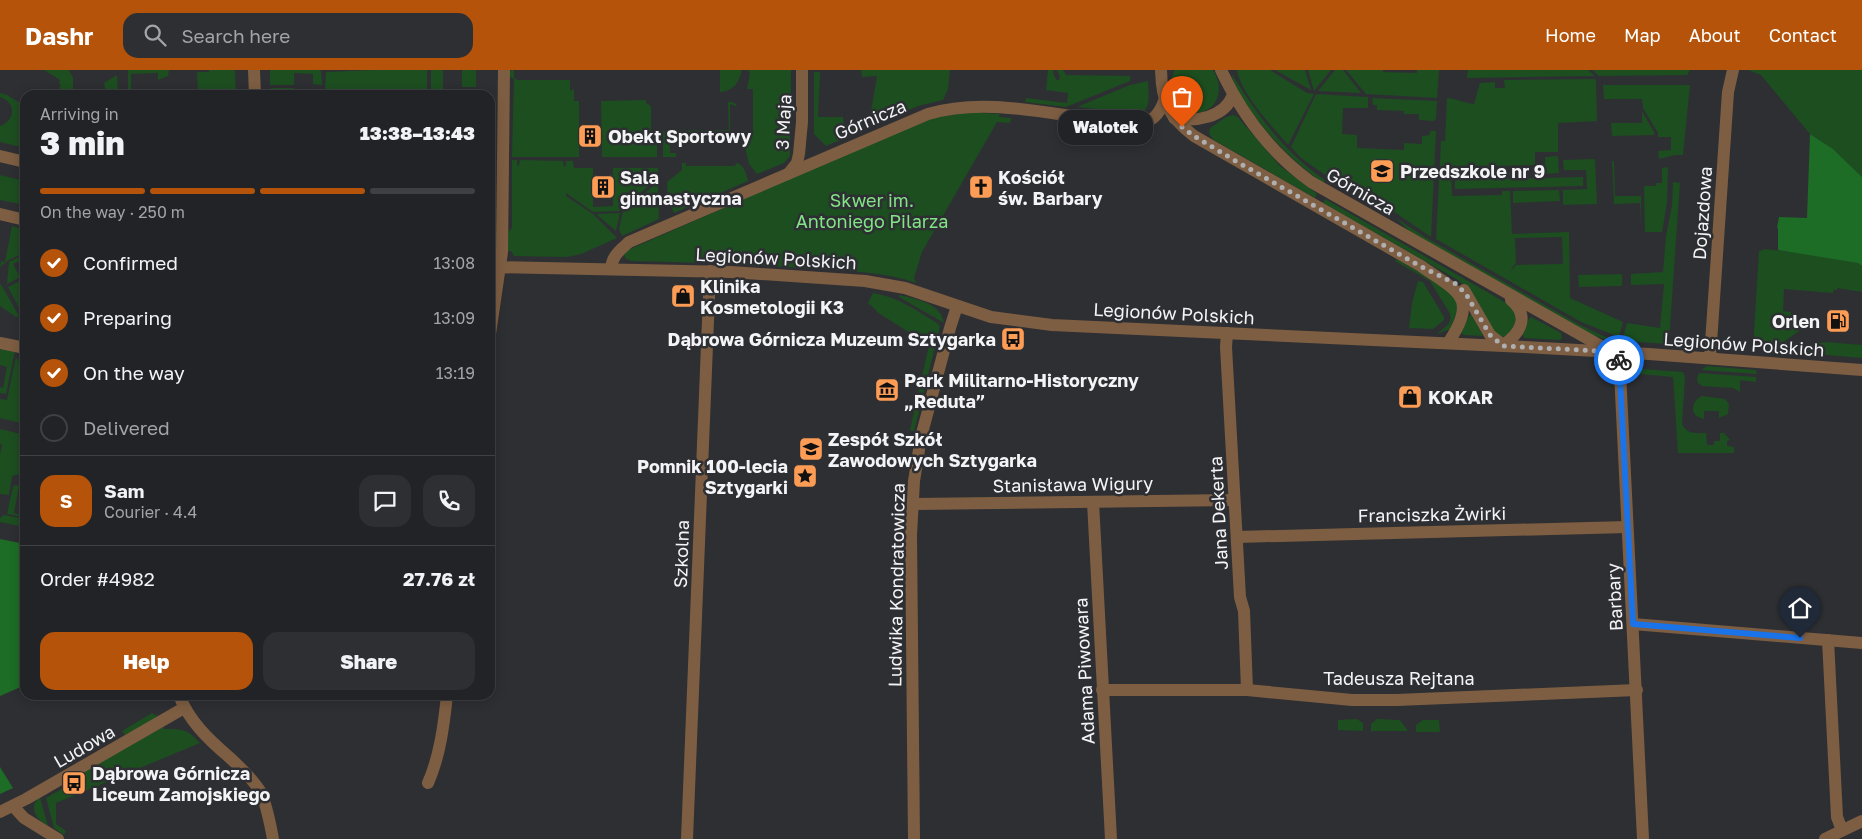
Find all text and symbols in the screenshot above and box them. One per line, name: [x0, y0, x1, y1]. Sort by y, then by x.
search box: [123, 13, 473, 58]
text: Dashr: [25, 21, 93, 50]
icon: search: [141, 21, 169, 49]
text: Search here: [181, 24, 290, 47]
text: Home: [1545, 24, 1596, 46]
text: Map: [1624, 24, 1661, 46]
text: About: [1689, 24, 1741, 46]
text: Contact: [1769, 24, 1837, 46]
pin: [1161, 76, 1203, 127]
icon: bag: [1168, 83, 1196, 111]
street label: 3 Maja: [771, 94, 795, 150]
street label: Górnicza: [831, 94, 909, 144]
text: Arriving in: [40, 104, 119, 124]
callout: Walotek: [1057, 110, 1152, 144]
text: Walotek: [1073, 117, 1138, 137]
text: 13:38–13:43: [360, 121, 475, 144]
building icon: Obekt Sportowy: [577, 123, 603, 149]
text: 3 min: [40, 124, 125, 162]
place label: Obekt Sportowy: [608, 125, 751, 147]
school or university icon: Przedszkole nr 9: [1369, 158, 1395, 184]
place label: Przedszkole nr 9: [1400, 160, 1545, 182]
street label: Górnicza: [1323, 163, 1399, 219]
place label: Sala gimnastyczna: [620, 166, 742, 209]
place label: Kościół św. Barbary: [998, 166, 1103, 209]
street label: Dojazdowa: [1688, 166, 1716, 260]
building icon: Sala gimnastyczna: [590, 174, 616, 200]
church icon: Kościół św. Barbary: [968, 174, 994, 200]
park label: Skwer im. Antoniego Pilarza: [796, 189, 948, 232]
text: On the way · 250 m: [40, 202, 185, 222]
street label: Legionów Polskich: [695, 243, 857, 273]
icon: check: [40, 249, 68, 277]
text: Confirmed: [83, 251, 178, 274]
text: 13:08: [433, 253, 475, 273]
place label: Klinika Kosmetologii K3: [700, 275, 844, 318]
shop icon: Klinika Kosmetologii K3: [670, 283, 696, 309]
street label: Legionów Polskich: [1093, 298, 1255, 328]
icon: check: [40, 304, 68, 332]
text: Preparing: [83, 306, 172, 329]
text: 13:09: [433, 308, 475, 328]
fuel station icon: Orlen: [1825, 308, 1851, 334]
place label: Orlen: [1772, 310, 1820, 332]
bus stop icon: Dąbrowa Górnicza Muzeum Sztygarka: [1000, 326, 1026, 352]
street label: Legionów Polskich: [1663, 327, 1825, 361]
place label: Dąbrowa Górnicza Muzeum Sztygarka: [668, 328, 996, 350]
courier: [1594, 335, 1644, 385]
icon: bike: [1605, 346, 1633, 374]
icon: check: [40, 359, 68, 387]
text: On the way: [83, 361, 185, 384]
text: 13:19: [436, 363, 475, 383]
place label: Park Militarno-Historyczny „Reduta”: [904, 369, 1139, 412]
museum icon: Park Militarno-Historyczny „Reduta”: [874, 377, 900, 403]
shop icon: KOKAR: [1397, 384, 1423, 410]
place label: KOKAR: [1428, 386, 1493, 408]
text: Delivered: [83, 416, 170, 439]
place label: Zespół Szkół Zawodowych Sztygarka: [828, 428, 1037, 471]
school or university icon: Zespół Szkół Zawodowych Sztygarka: [798, 436, 824, 462]
place label: Pomnik 100-lecia Sztygarki: [637, 455, 788, 498]
street label: Jana Dekerta: [1204, 456, 1232, 570]
place icon: Pomnik 100-lecia Sztygarki: [792, 463, 818, 489]
street label: Stanisława Wigury: [992, 472, 1154, 496]
button: chat: [359, 475, 411, 527]
button: phone: [423, 475, 475, 527]
text: Sam: [104, 479, 144, 502]
street label: Ludwika Kondratowicza: [883, 483, 909, 687]
text: S: [60, 489, 72, 512]
text: Courier · 4.4: [104, 502, 197, 522]
street label: Franciszka Żwirki: [1357, 502, 1507, 526]
street label: Szkolna: [669, 520, 693, 588]
street label: Barbary: [1601, 562, 1627, 632]
text: Order #4982: [40, 567, 155, 590]
text: 27.76 zł: [403, 567, 475, 590]
pin: [1779, 587, 1821, 638]
icon: home: [1786, 594, 1814, 622]
street label: Adama Piwowara: [1069, 597, 1099, 745]
button: Help: [40, 632, 253, 690]
button: Share: [263, 632, 475, 690]
street label: Tadeusza Rejtana: [1323, 667, 1475, 689]
street label: Ludowa: [50, 720, 118, 772]
place label: Dąbrowa Górnicza Liceum Zamojskiego: [92, 762, 271, 805]
bus stop icon: Dąbrowa Górnicza Liceum Zamojskiego: [61, 770, 87, 796]

